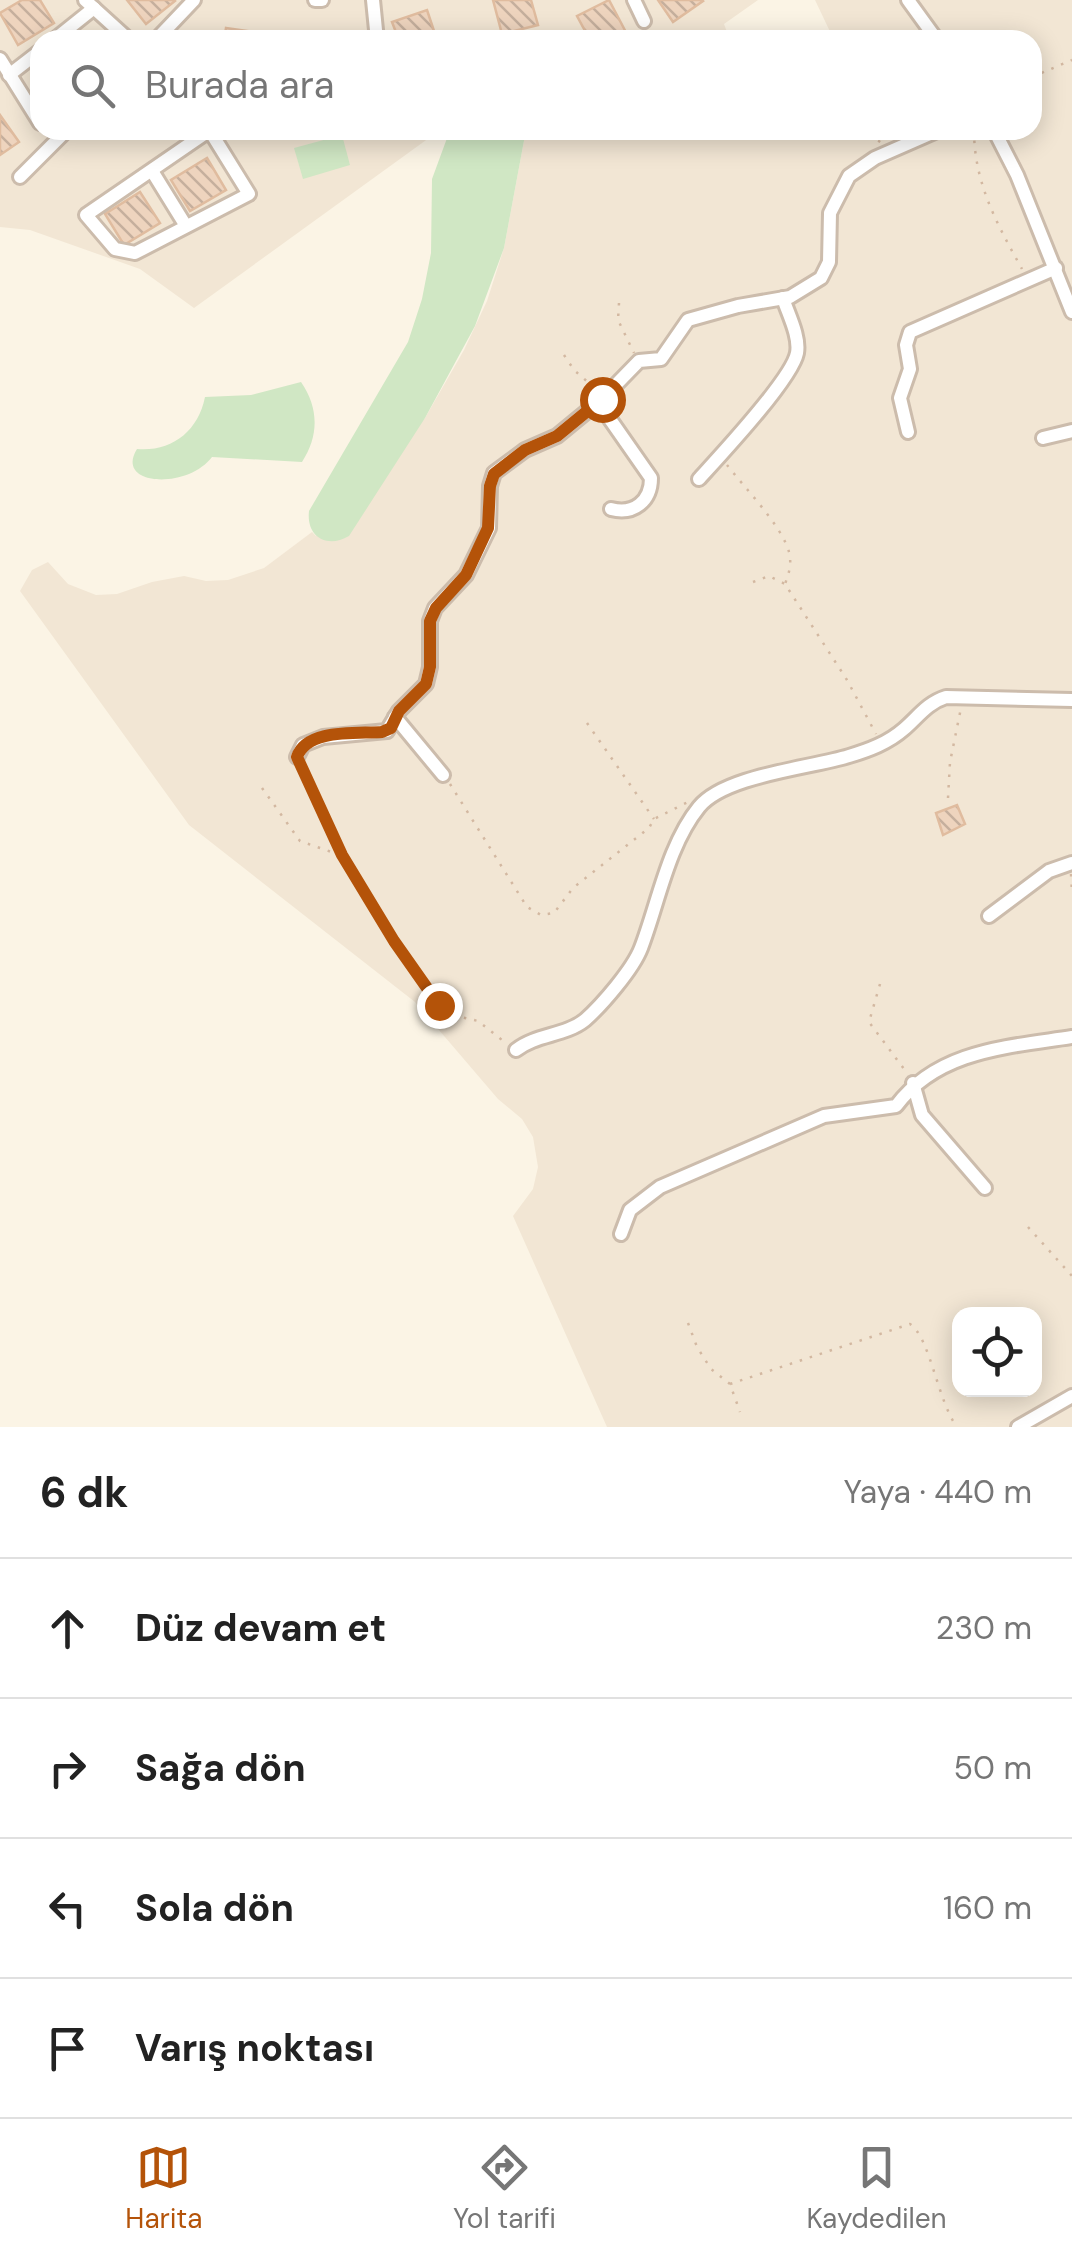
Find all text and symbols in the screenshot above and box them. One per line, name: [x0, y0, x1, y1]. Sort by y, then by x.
search box: [30, 30, 1042, 140]
icon: search: [65, 58, 120, 113]
text: Burada ara: [145, 60, 334, 110]
route start: [580, 377, 626, 423]
route end: [417, 983, 463, 1029]
map controls: [952, 1307, 1042, 1397]
button: locate: [952, 1307, 1042, 1397]
text: 6 dk: [40, 1465, 128, 1520]
text: Yaya · 440 m: [844, 1471, 1032, 1513]
icon: ahead: [40, 1601, 95, 1656]
text: Düz devam et: [135, 1603, 386, 1653]
text: 230 m: [936, 1607, 1032, 1649]
icon: right: [40, 1741, 95, 1796]
text: Sağa dön: [135, 1743, 306, 1793]
text: 50 m: [954, 1747, 1032, 1789]
icon: left: [40, 1881, 95, 1936]
text: Sola dön: [135, 1883, 294, 1933]
text: 160 m: [943, 1887, 1032, 1929]
icon: arrive: [40, 2021, 95, 2076]
text: Varış noktası: [135, 2023, 374, 2073]
tab: Harita: [125, 2140, 202, 2237]
tab: Yol tarifi: [453, 2140, 556, 2237]
tab: Kaydedilen: [806, 2140, 947, 2237]

